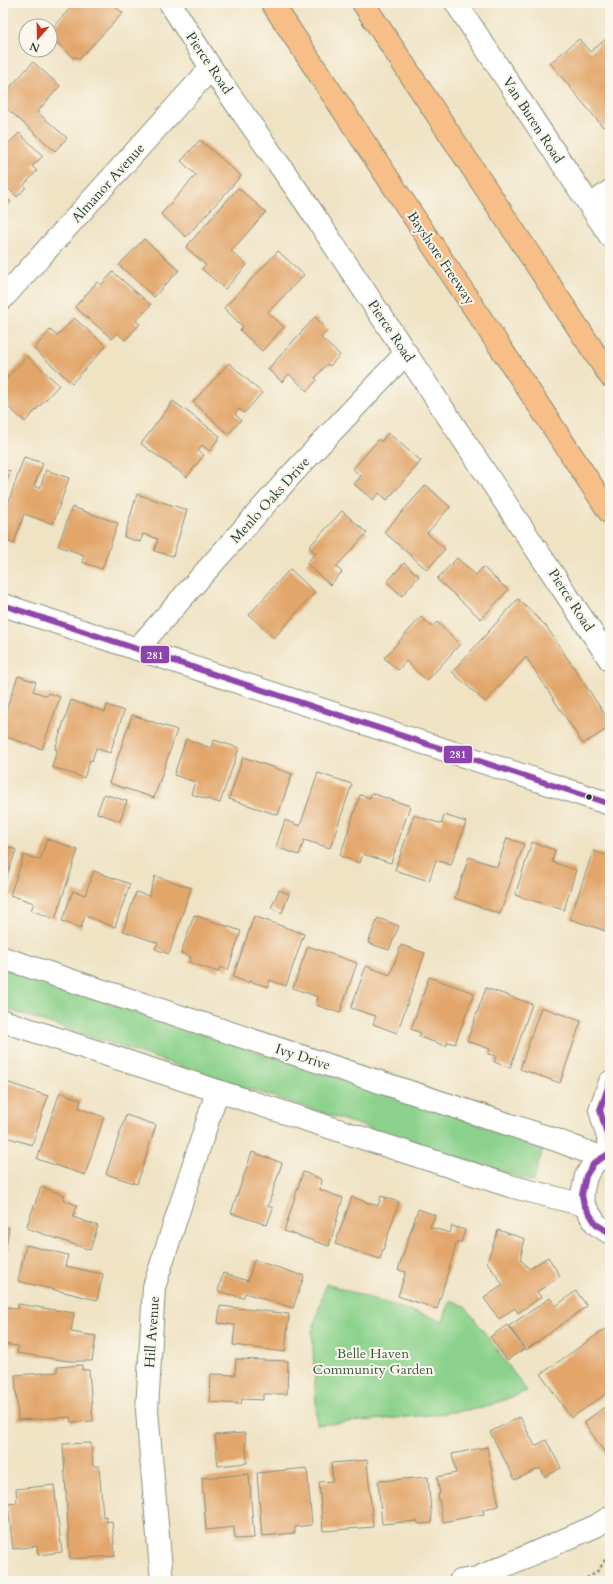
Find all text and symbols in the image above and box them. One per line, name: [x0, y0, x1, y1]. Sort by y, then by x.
north arrow: [18, 18, 58, 58]
street label: Pierce Road: [181, 28, 237, 98]
text: N: [27, 38, 42, 56]
street label: Van Buren Road: [498, 73, 568, 167]
street label: Almanor Avenue: [67, 139, 149, 227]
street label: Bayshore Freeway: [403, 208, 480, 309]
street label: Pierce Road: [363, 296, 419, 366]
street label: Menlo Oaks Drive: [226, 453, 314, 547]
street label: Pierce Road: [544, 565, 599, 635]
line badge: 281: [140, 645, 170, 664]
text: 281: [147, 648, 163, 663]
line badge: 281: [443, 745, 473, 764]
text: 281: [450, 747, 466, 762]
unlabelled marker: [584, 792, 594, 802]
street label: Ivy Drive: [273, 1039, 333, 1075]
street label: Hill Avenue: [140, 1295, 164, 1369]
park label: Belle Haven Community Garden: [312, 1344, 434, 1379]

